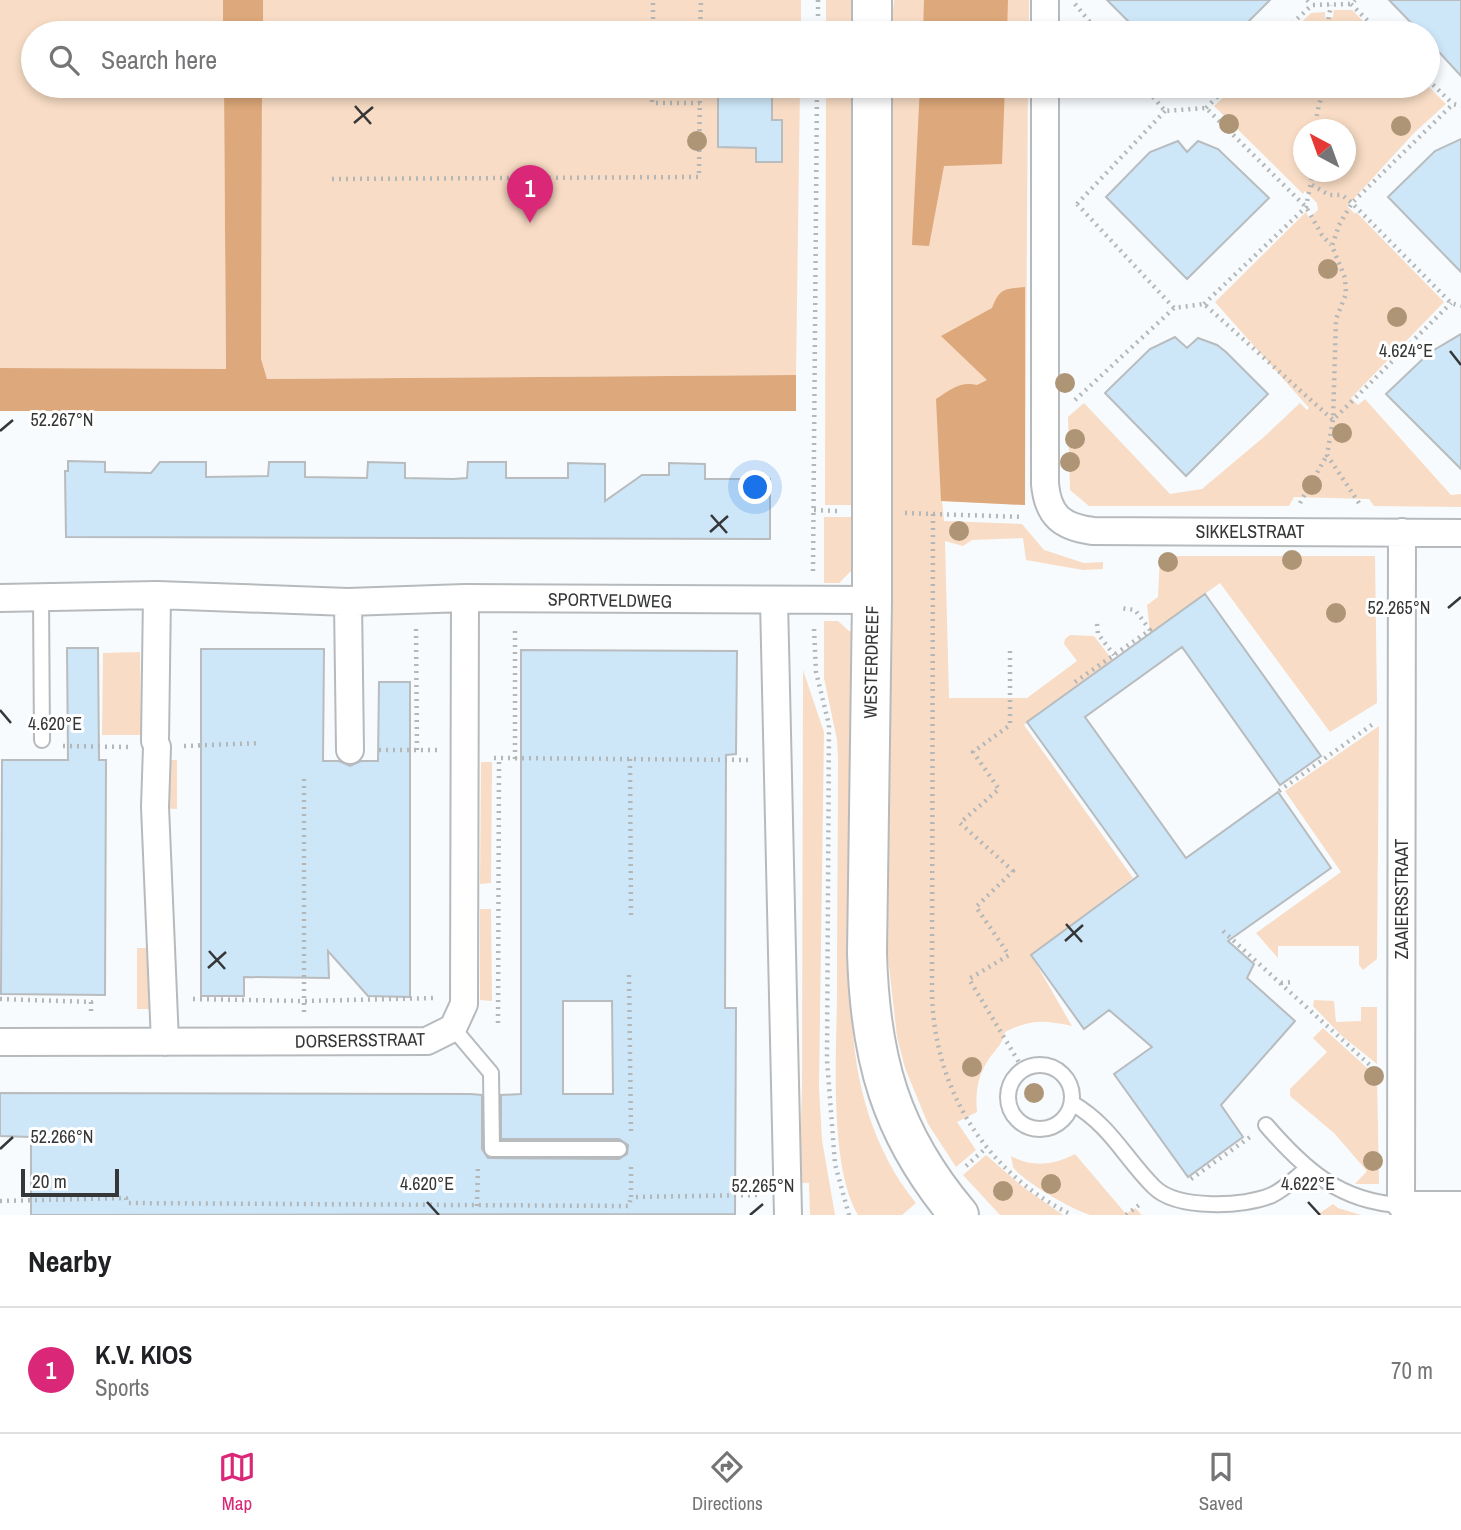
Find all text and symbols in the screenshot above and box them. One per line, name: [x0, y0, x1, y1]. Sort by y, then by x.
search box: [21, 21, 1440, 98]
icon: search: [45, 41, 83, 79]
text: Search here: [101, 42, 217, 77]
north arrow: [1293, 119, 1356, 182]
pin: 1: [507, 165, 553, 223]
text: 4.624°E: [1379, 338, 1433, 363]
text: 52.267°N: [31, 407, 94, 432]
your location: [738, 470, 772, 504]
street label: SIKKELSTRAAT: [1196, 519, 1304, 544]
street label: SPORTVELDWEG: [548, 586, 672, 614]
text: 52.265°N: [1368, 595, 1431, 620]
street label: WESTERDREEF: [858, 605, 884, 719]
text: 4.620°E: [28, 711, 82, 736]
street label: ZAAIERSSTRAAT: [1389, 839, 1414, 959]
street label: DORSERSSTRAAT: [295, 1026, 425, 1054]
text: 52.266°N: [31, 1124, 94, 1149]
scale bar: [21, 1166, 119, 1198]
text: 20 m: [32, 1168, 67, 1194]
text: 4.620°E: [400, 1171, 454, 1196]
text: 4.622°E: [1281, 1171, 1335, 1196]
text: 52.265°N: [732, 1173, 795, 1198]
text: Nearby: [28, 1241, 111, 1281]
text: K.V. KIOS: [95, 1337, 193, 1372]
text: 1: [46, 1355, 56, 1386]
text: 70 m: [1391, 1355, 1433, 1386]
text: Sports: [95, 1372, 150, 1403]
tab: Map: [218, 1448, 256, 1516]
tab: Directions: [692, 1448, 763, 1516]
tab: Saved: [1199, 1448, 1243, 1516]

